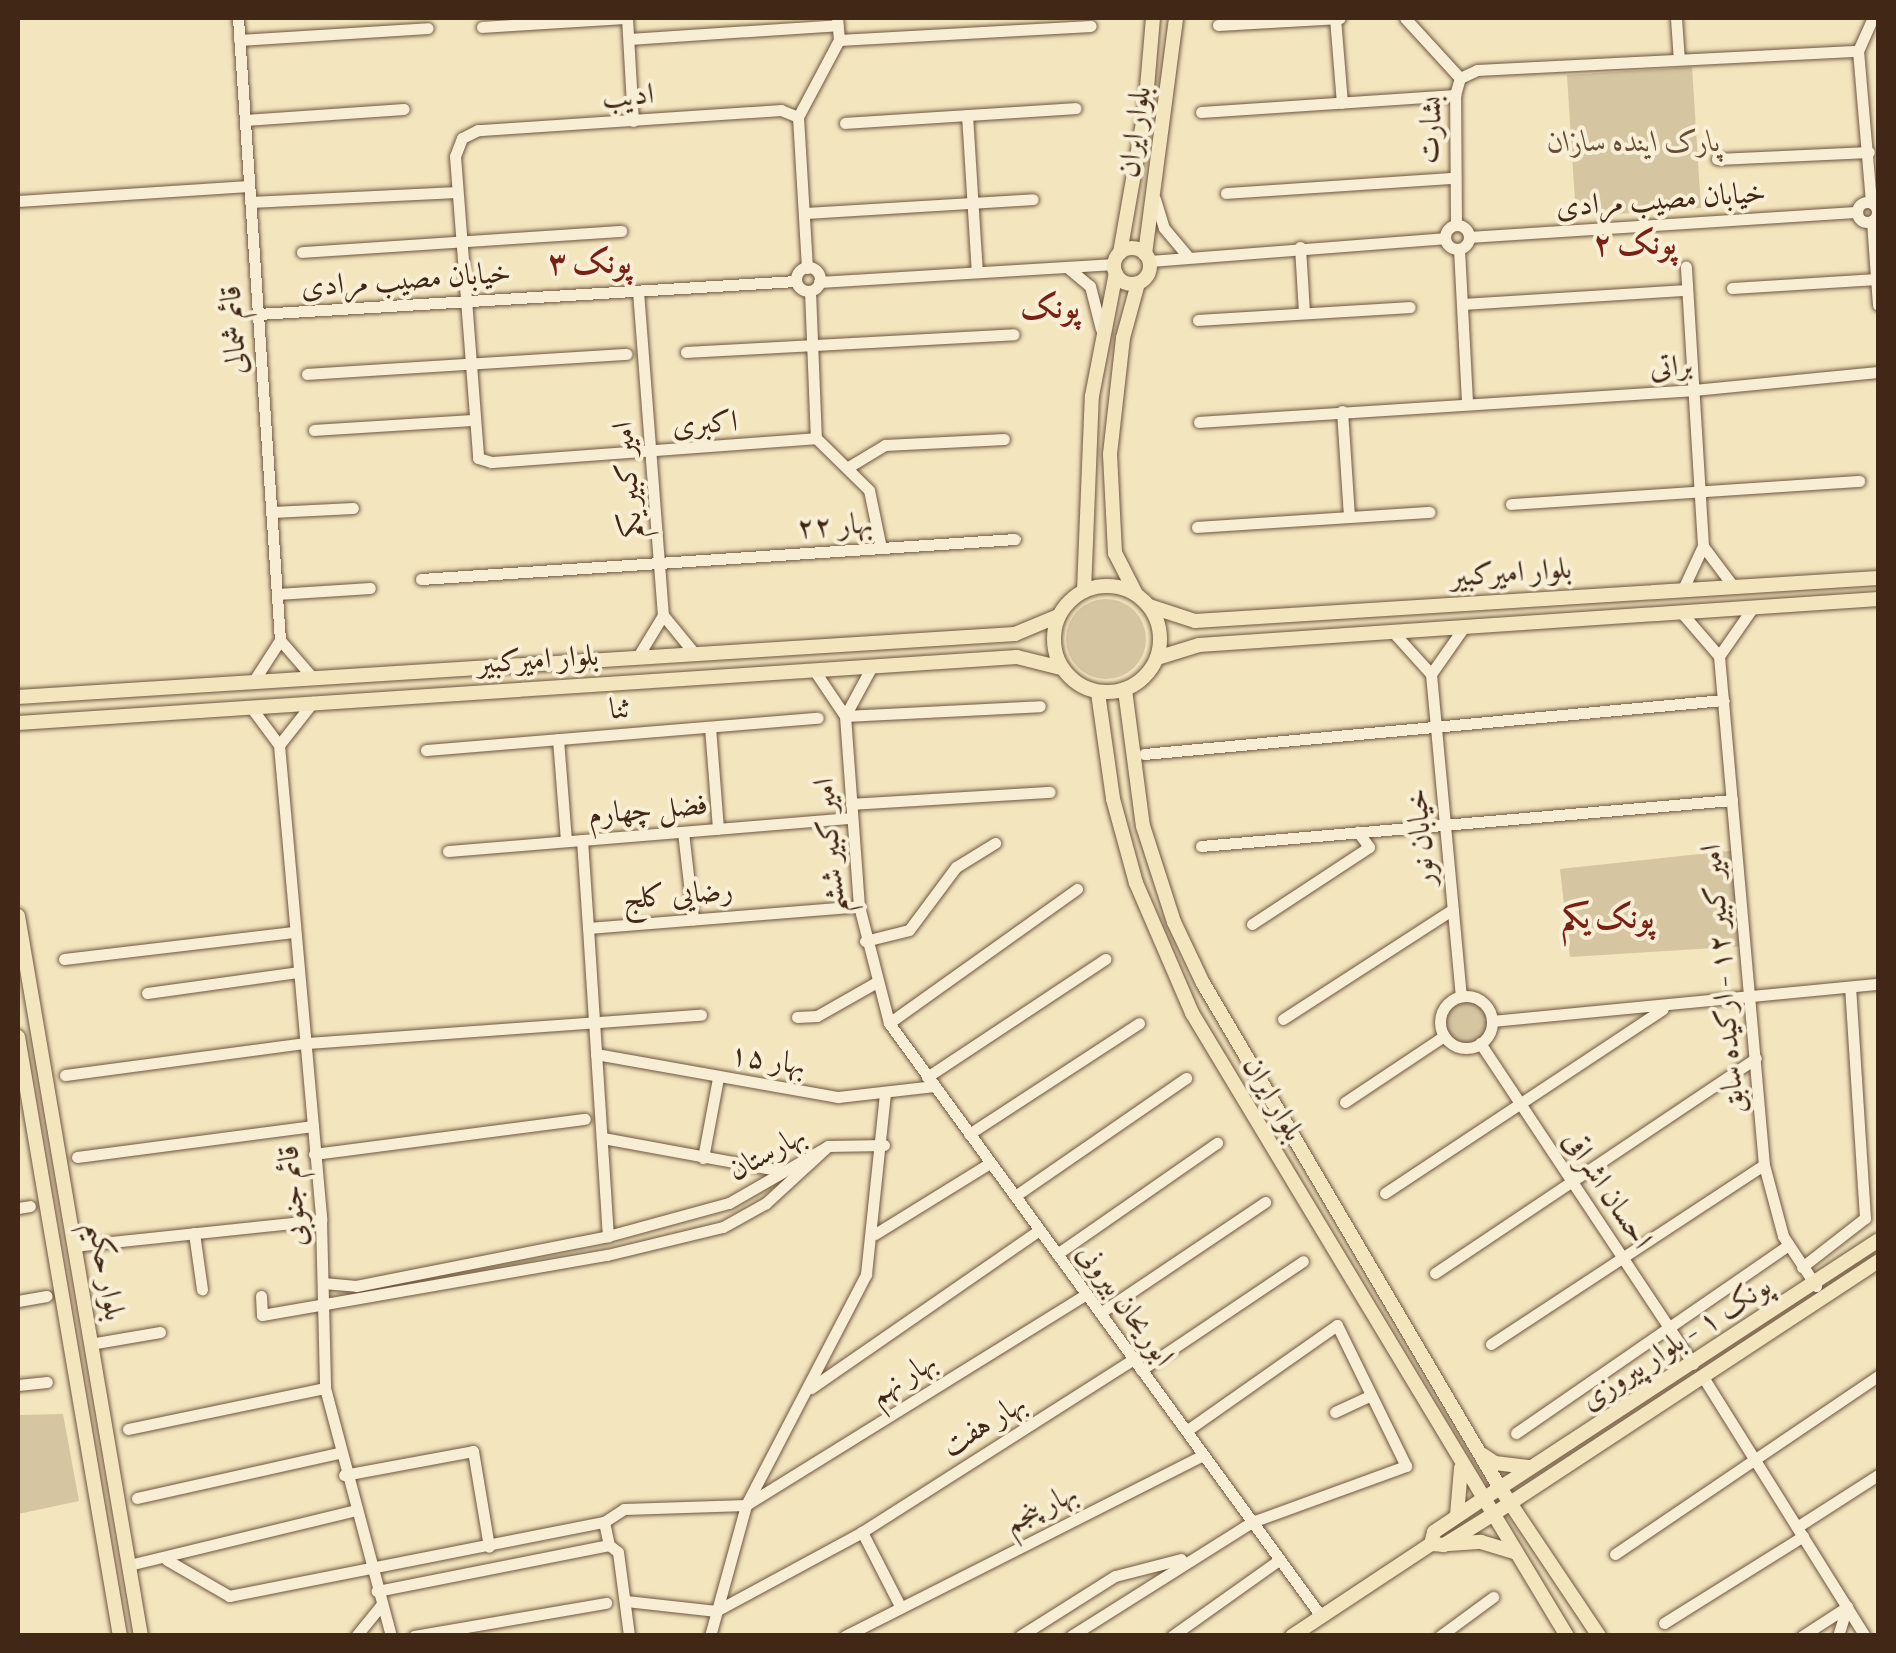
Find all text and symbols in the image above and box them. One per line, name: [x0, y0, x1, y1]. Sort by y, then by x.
street label: ادیب: [601, 76, 655, 116]
street label: بلوار ایران: [1111, 84, 1159, 180]
street label: بشارت: [1411, 95, 1451, 165]
park label: پارک اینده سازان: [1547, 124, 1721, 160]
street label: خیابان مصیب مرادی: [1555, 175, 1767, 225]
district label: پونک ۲: [1593, 225, 1677, 263]
district label: پونک ۳: [548, 244, 632, 282]
street label: خیابان مصیب مرادی: [300, 255, 512, 305]
street label: قائم شمالی: [213, 284, 255, 376]
district label: پونک: [1020, 289, 1080, 327]
street label: براتی: [1648, 348, 1694, 386]
street label: اکبری: [671, 404, 739, 444]
street label: امیر کبیر یکم: [605, 420, 651, 540]
street label: بهار ۲۲: [796, 505, 874, 547]
street label: بلوار امیرکبیر: [1449, 551, 1573, 595]
street label: بلوار امیرکبیر: [476, 638, 600, 682]
street label: ثنا: [608, 690, 632, 728]
street label: امیر کبیر ششم: [806, 777, 854, 915]
street label: فضل چهارم: [587, 787, 709, 833]
street label: خیابان نور: [1399, 787, 1443, 887]
street label: امیر کبیر ۱۲ - ارکیده سابق: [1693, 843, 1753, 1115]
street label: رضایی کلج: [621, 872, 735, 918]
district label: پونک یکم: [1562, 899, 1654, 937]
street label: بهار ۱۵: [728, 1036, 808, 1084]
street label: بلوار ایران: [1234, 1050, 1312, 1148]
street label: بهارستان: [722, 1117, 812, 1189]
street label: احسان اشراقی: [1554, 1124, 1660, 1256]
street label: قائم جنوبی: [271, 1144, 315, 1248]
street label: بلوار حکیم: [80, 1219, 132, 1323]
street label: ابوریحان بیرونی: [1069, 1237, 1181, 1373]
street label: پونک ۱ - بلوار پیروزی: [1574, 1268, 1778, 1418]
street label: بهار نهم: [863, 1344, 943, 1412]
street label: بهار هفت: [935, 1385, 1033, 1465]
street label: بهار پنجم: [999, 1475, 1083, 1541]

